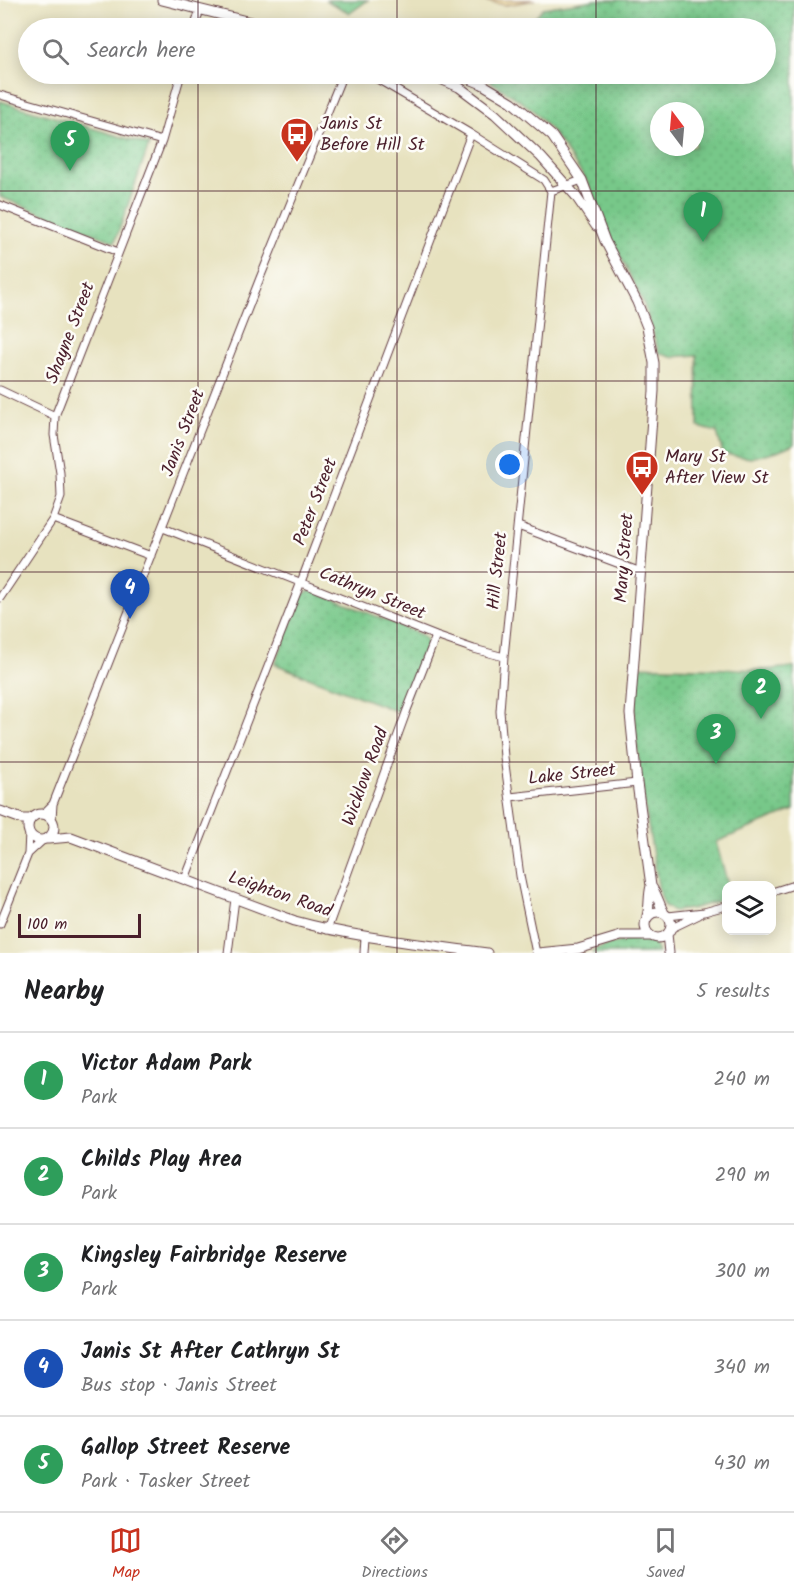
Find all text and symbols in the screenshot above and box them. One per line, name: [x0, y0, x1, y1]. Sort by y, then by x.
search box: [18, 18, 776, 84]
text: Search here: [87, 34, 195, 69]
icon: search: [39, 35, 72, 68]
north arrow: [650, 102, 704, 156]
place label: Janis St Before Hill St: [320, 110, 426, 160]
bus stop icon: Janis St Before Hill St: [279, 116, 315, 163]
pin: 5: [50, 122, 90, 171]
pin: 1: [684, 192, 722, 242]
street label: Shayne Street: [38, 277, 104, 388]
street label: Janis Street: [154, 384, 214, 481]
place label: Mary St After View St: [665, 443, 770, 493]
bus stop icon: Mary St After View St: [624, 449, 660, 496]
your location: [495, 450, 524, 479]
street label: Peter Street: [286, 453, 346, 550]
street label: Mary Street: [607, 511, 643, 604]
street label: Hill Street: [480, 530, 517, 611]
street label: Cathryn Street: [314, 559, 431, 629]
pin: 4: [110, 570, 150, 619]
pin: 2: [742, 670, 780, 719]
pin: 3: [696, 714, 736, 764]
street label: Wicklow Road: [335, 723, 398, 830]
street label: Lake Street: [527, 756, 618, 794]
street label: Leighton Road: [224, 864, 337, 927]
map controls: [722, 881, 776, 935]
button: layers: [722, 881, 776, 935]
scale bar: [18, 911, 141, 938]
text: 100 m: [27, 912, 67, 937]
text: Nearby: [24, 971, 104, 1013]
text: 5 results: [696, 976, 770, 1008]
text: Victor Adam Park: [81, 1047, 251, 1082]
text: 1: [40, 1064, 47, 1096]
text: 240 m: [713, 1064, 770, 1096]
text: Park: [81, 1082, 117, 1114]
text: Childs Play Area: [81, 1143, 242, 1178]
text: 2: [38, 1160, 49, 1192]
text: 290 m: [715, 1160, 770, 1192]
text: Park: [81, 1178, 117, 1210]
text: Kingsley Fairbridge Reserve: [81, 1239, 347, 1274]
text: 3: [38, 1256, 49, 1288]
text: 300 m: [715, 1256, 770, 1288]
text: Park: [81, 1274, 117, 1306]
text: Janis St After Cathryn St: [81, 1335, 340, 1370]
text: 4: [38, 1352, 49, 1384]
text: 340 m: [714, 1352, 770, 1384]
text: Bus stop · Janis Street: [81, 1370, 277, 1402]
text: Gallop Street Reserve: [81, 1431, 290, 1466]
text: 5: [38, 1448, 49, 1480]
text: 430 m: [714, 1448, 770, 1480]
text: Park · Tasker Street: [81, 1466, 250, 1498]
tab: Map: [109, 1524, 142, 1585]
tab: Directions: [361, 1524, 428, 1585]
tab: Saved: [647, 1524, 685, 1585]

